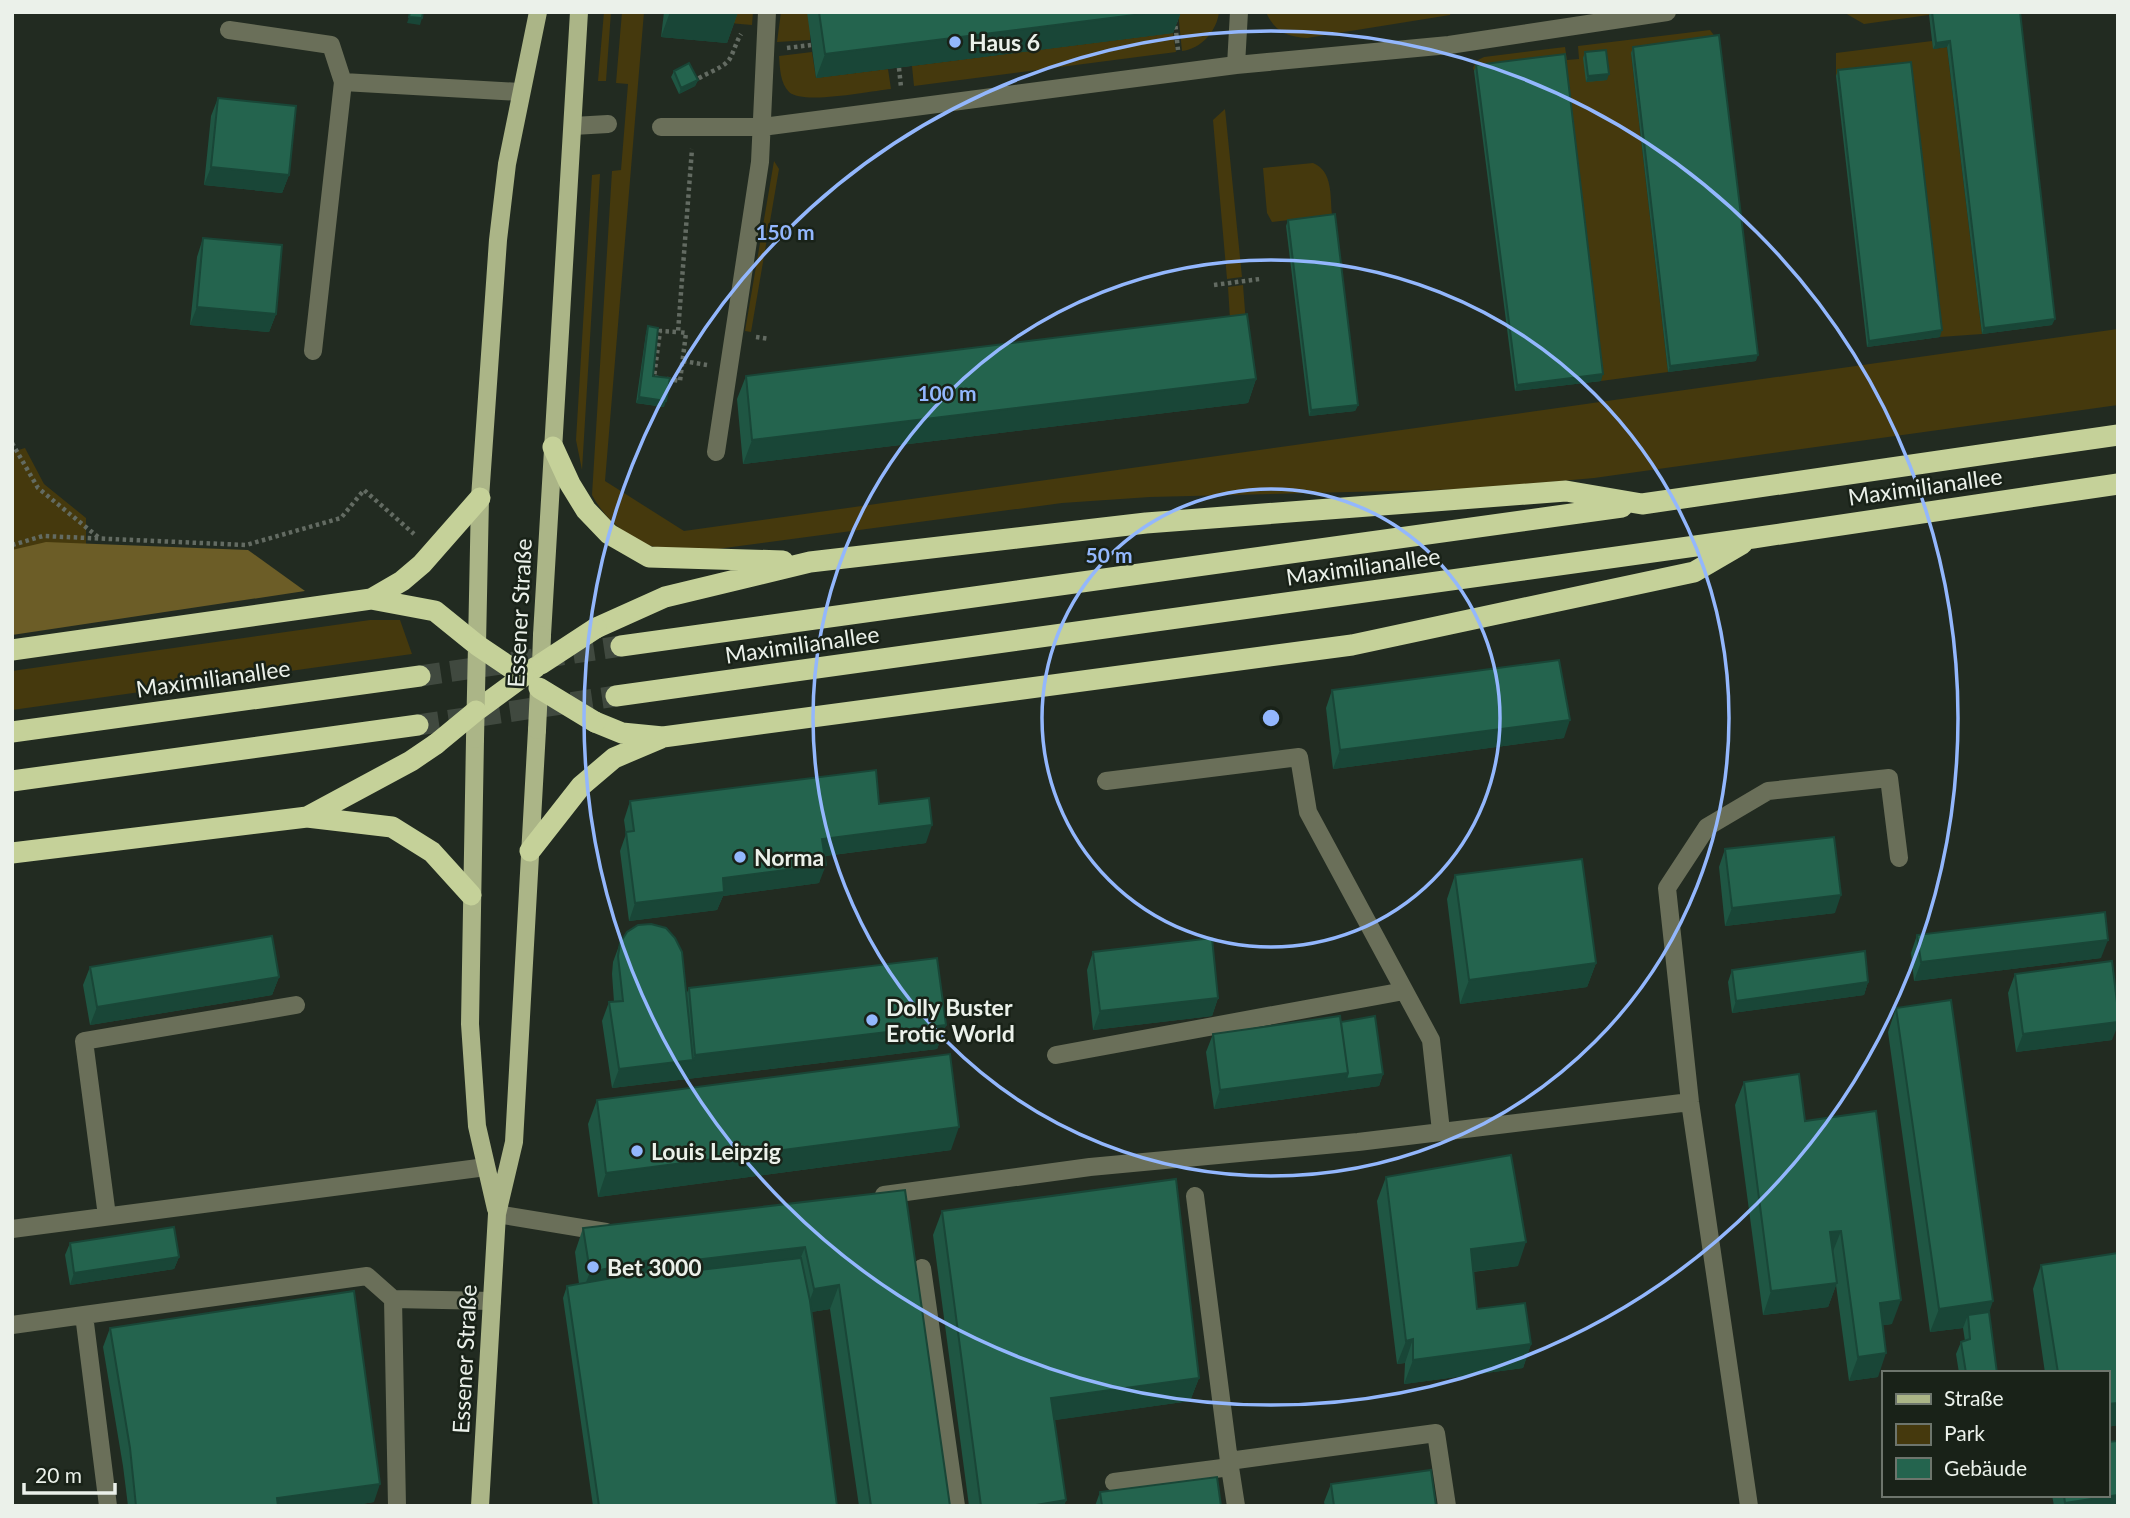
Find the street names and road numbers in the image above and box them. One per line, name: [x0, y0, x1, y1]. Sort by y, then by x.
street label: Maximilianallee: [1846, 461, 2004, 511]
street label: Essener Straße: [501, 538, 537, 688]
street label: Maximilianallee: [1284, 541, 1442, 591]
street label: Maximilianallee: [723, 619, 881, 669]
street label: Maximilianallee: [134, 653, 292, 703]
street label: Essener Straße: [446, 1284, 482, 1434]

